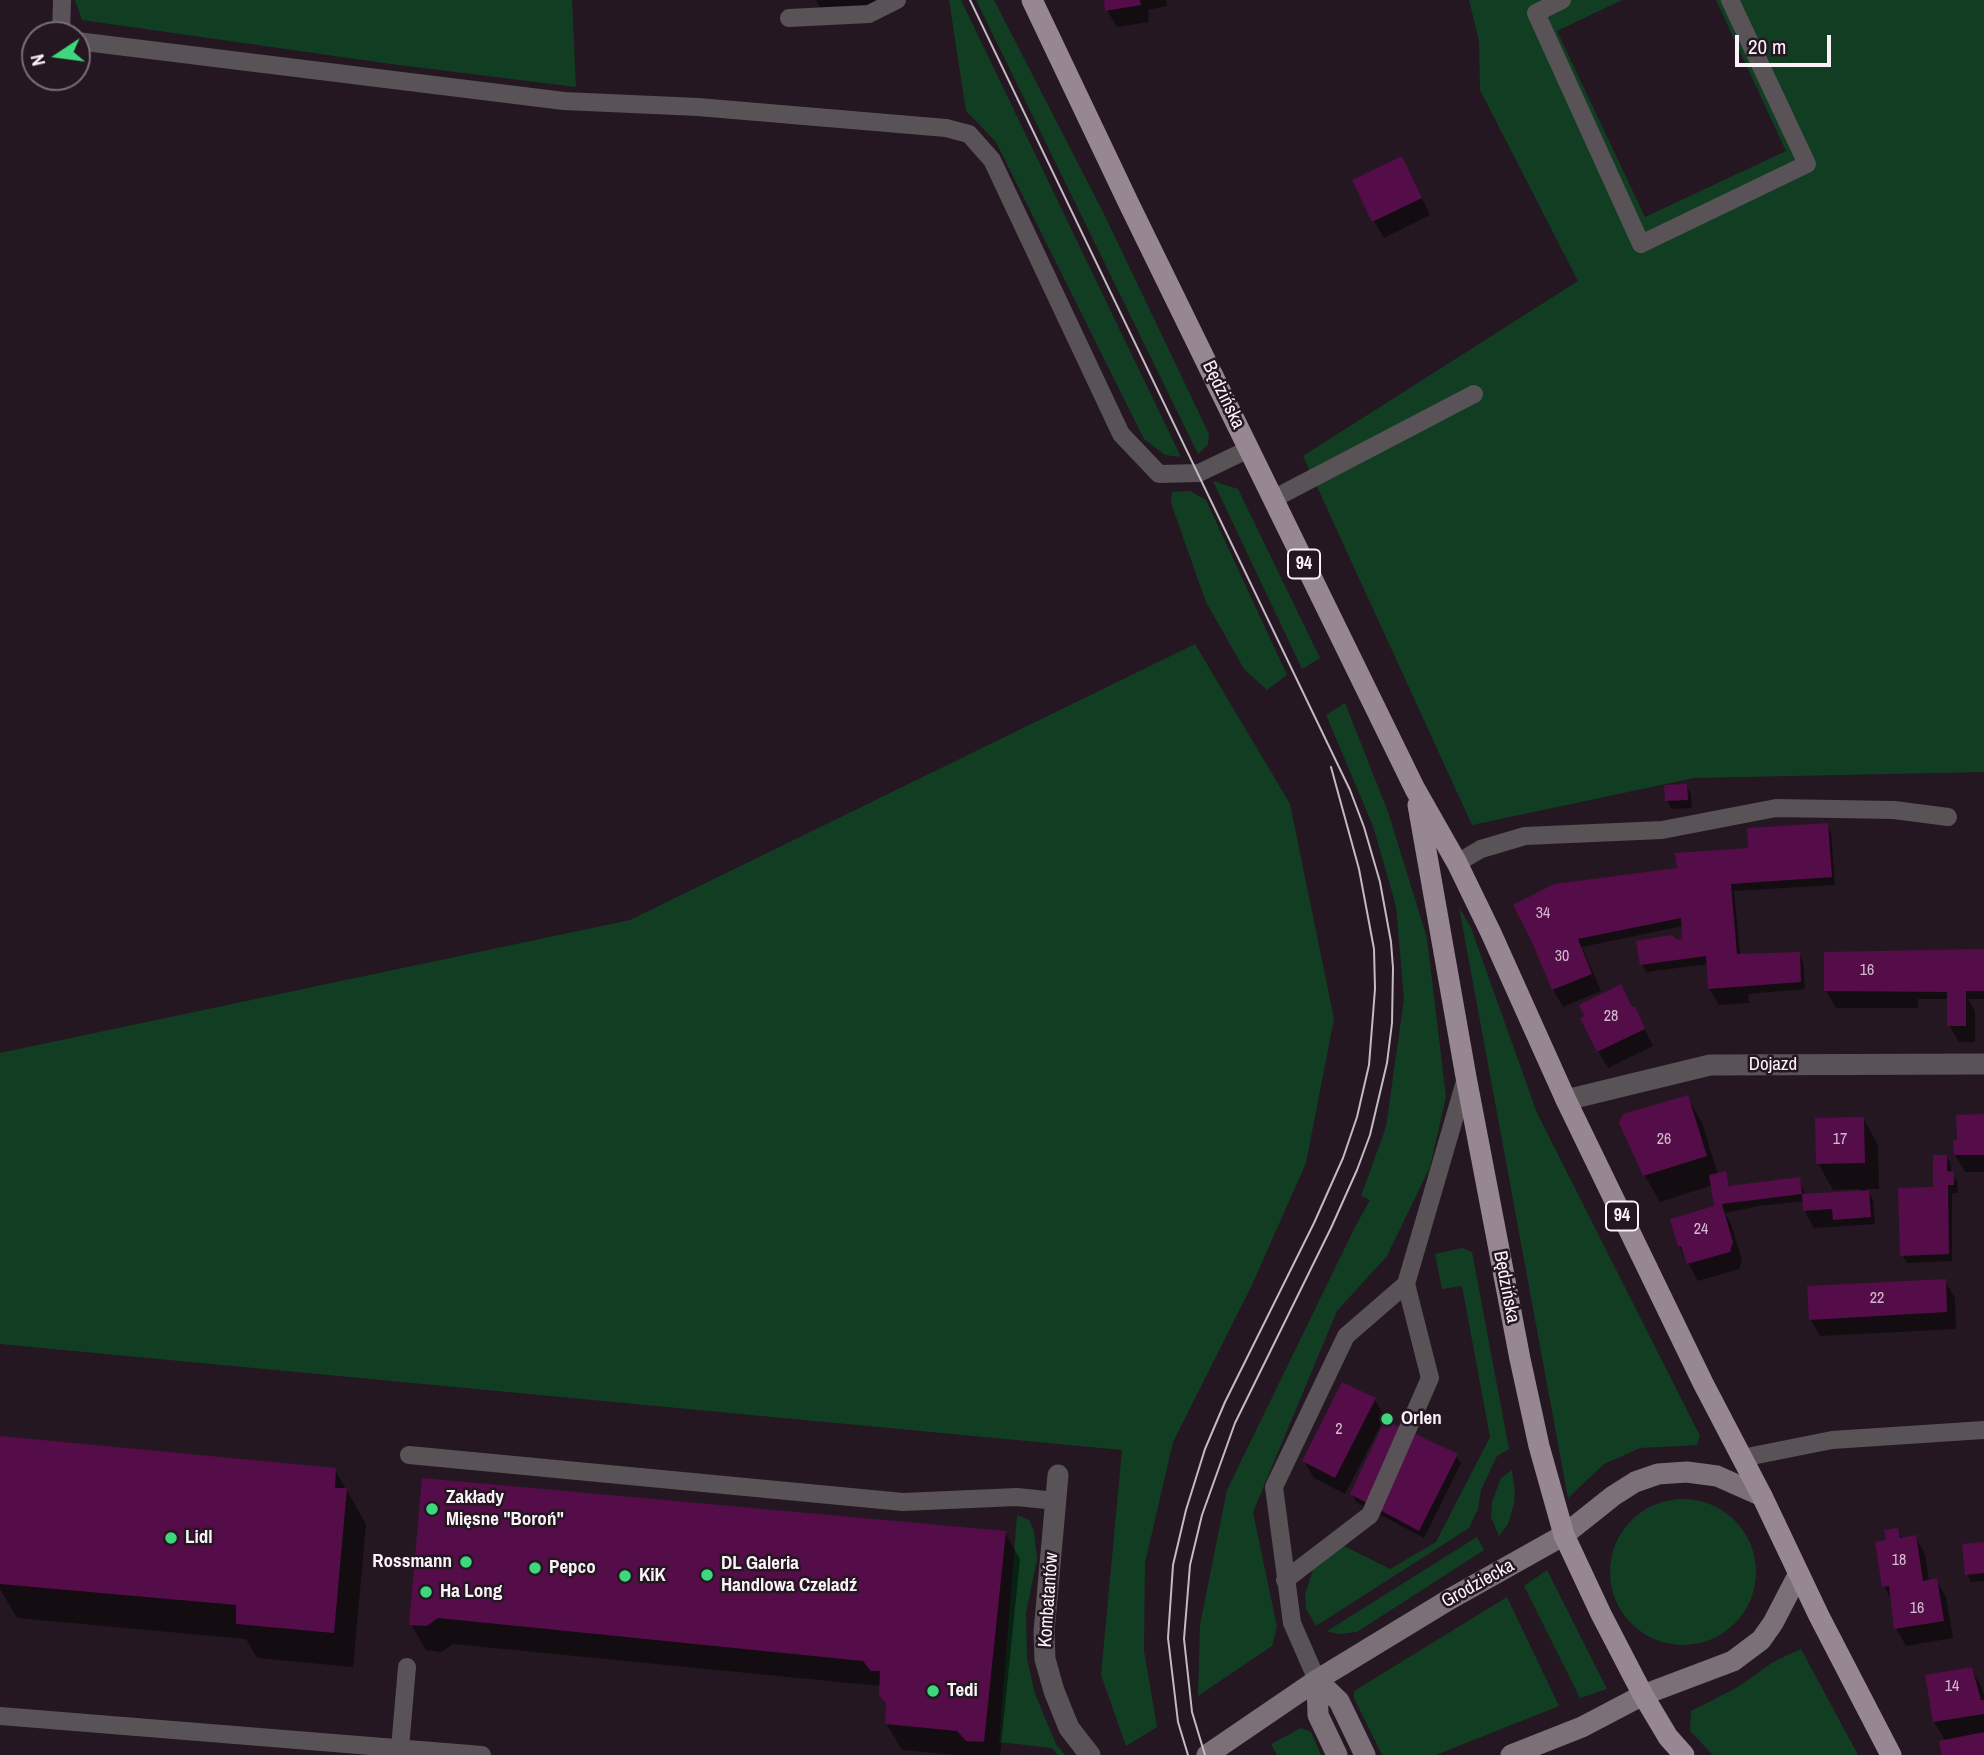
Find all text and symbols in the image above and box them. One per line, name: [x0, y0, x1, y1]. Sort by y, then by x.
north arrow: [21, 21, 91, 91]
scale bar: [1739, 21, 1835, 65]
text: 20 m: [1748, 32, 1786, 61]
text: N: [24, 52, 51, 69]
street label: Będzińska: [1197, 357, 1249, 433]
road number: 94: [1288, 550, 1320, 578]
house number: 34: [1536, 904, 1550, 924]
house number: 30: [1555, 947, 1569, 967]
house number: 16: [1860, 961, 1874, 981]
house number: 28: [1604, 1007, 1618, 1027]
street label: Dojazd: [1749, 1054, 1797, 1076]
house number: 26: [1657, 1130, 1671, 1150]
house number: 17: [1833, 1130, 1847, 1150]
road number: 94: [1606, 1202, 1638, 1231]
house number: 24: [1694, 1220, 1708, 1240]
street label: Będzińska: [1488, 1249, 1524, 1325]
house number: 22: [1870, 1289, 1884, 1309]
place label: Orlen: [1401, 1408, 1442, 1430]
marker: Orlen: [1379, 1411, 1395, 1427]
house number: 2: [1335, 1420, 1343, 1440]
place label: Zakłady Mięsne "Boroń": [446, 1487, 564, 1531]
marker: Zakłady Mięsne "Boroń": [424, 1501, 440, 1517]
place label: Lidl: [185, 1527, 213, 1549]
marker: Lidl: [163, 1530, 179, 1546]
place label: Rossmann: [372, 1551, 452, 1573]
house number: 18: [1892, 1551, 1906, 1571]
street label: Kombatantów: [1034, 1552, 1064, 1648]
place label: DL Galeria Handlowa Czeladź: [721, 1553, 857, 1597]
marker: Rossmann: [458, 1554, 474, 1570]
street label: Grodziecka: [1438, 1555, 1518, 1613]
place label: Pepco: [549, 1557, 596, 1579]
marker: Pepco: [527, 1560, 543, 1576]
place label: KiK: [639, 1565, 666, 1587]
marker: DL Galeria Handlowa Czeladź: [699, 1567, 715, 1583]
marker: KiK: [617, 1568, 633, 1584]
place label: Ha Long: [440, 1581, 502, 1603]
marker: Ha Long: [418, 1584, 434, 1600]
house number: 16: [1910, 1599, 1924, 1619]
house number: 14: [1945, 1677, 1959, 1697]
place label: Tedi: [947, 1680, 978, 1702]
marker: Tedi: [925, 1683, 941, 1699]

